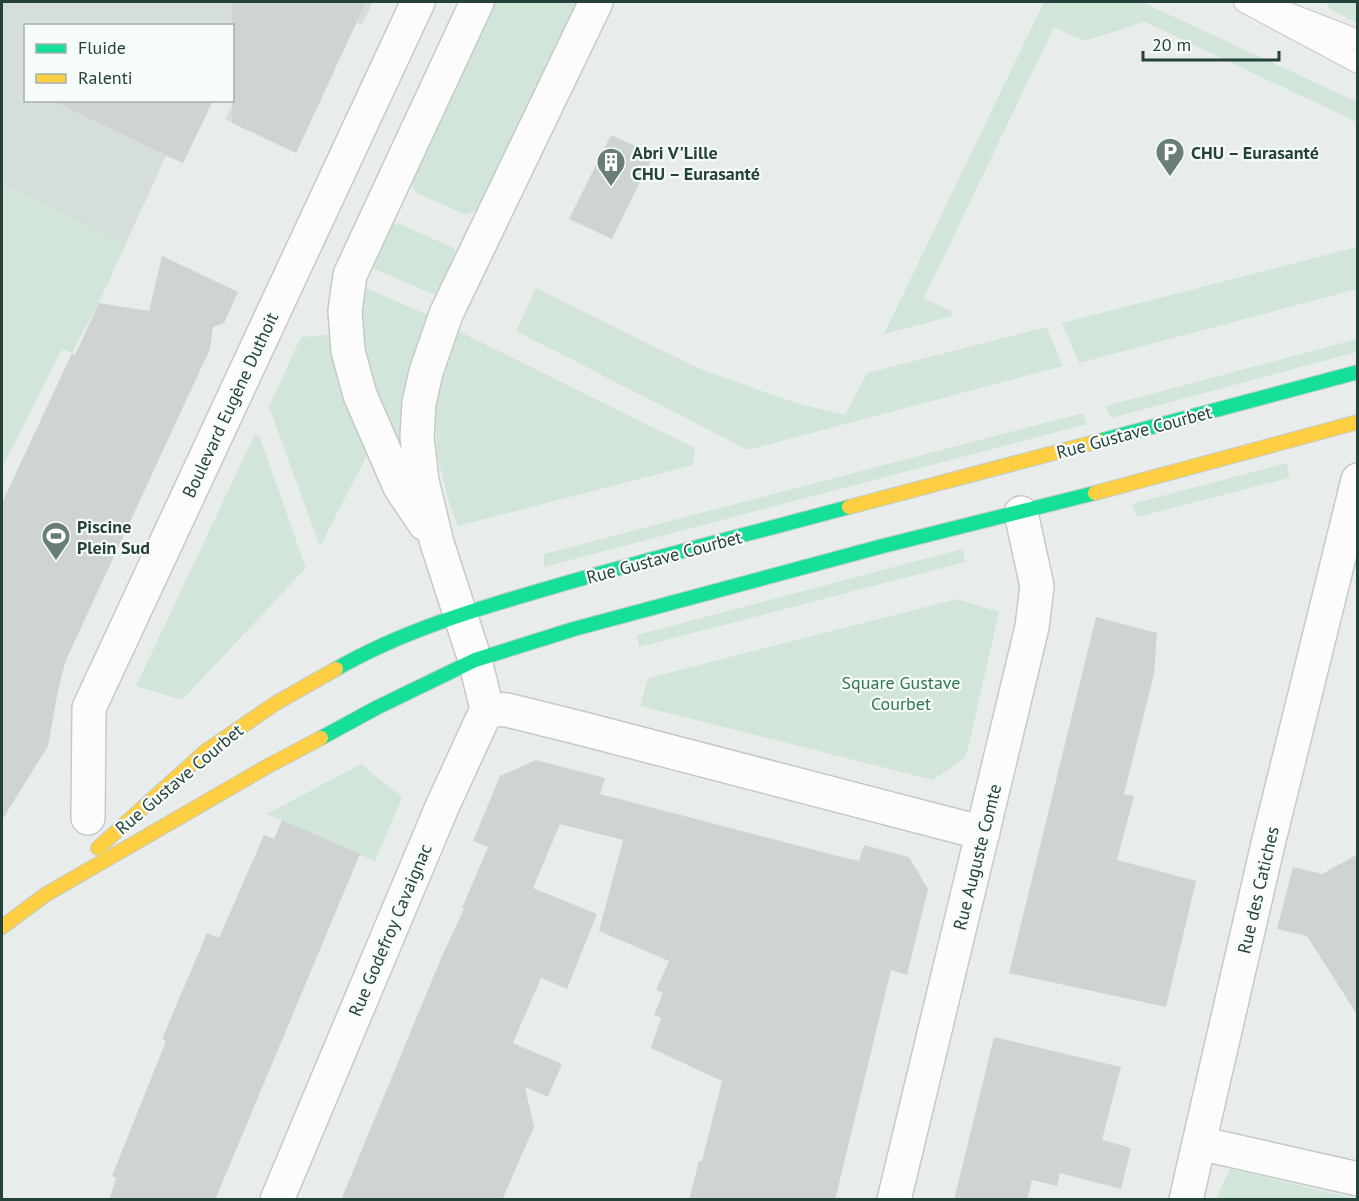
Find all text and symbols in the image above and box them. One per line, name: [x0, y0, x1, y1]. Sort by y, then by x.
legend: [24, 24, 234, 102]
scale bar: [1143, 24, 1280, 62]
text: 20 m: [1152, 33, 1191, 56]
text: Fluide: [78, 36, 126, 59]
text: Ralenti: [78, 66, 133, 89]
parking icon: CHU – Eurasanté: [1154, 136, 1186, 178]
place label: Abri V'Lille CHU – Eurasanté: [632, 141, 760, 185]
place label: CHU – Eurasanté: [1191, 141, 1319, 164]
building icon: Abri V'Lille CHU – Eurasanté: [595, 146, 627, 188]
street label: Boulevard Eugène Duthoit: [177, 309, 283, 501]
street label: Rue Gustave Courbet: [1054, 400, 1214, 464]
place label: Piscine Plein Sud: [77, 515, 150, 559]
sports icon: Piscine Plein Sud: [40, 520, 72, 562]
street label: Rue Gustave Courbet: [584, 525, 744, 589]
park label: Square Gustave Courbet: [842, 671, 960, 715]
street label: Rue Gustave Courbet: [110, 719, 248, 839]
street label: Rue Auguste Comte: [948, 782, 1006, 932]
street label: Rue des Catiches: [1232, 824, 1284, 956]
street label: Rue Godefroy Cavaignac: [343, 840, 437, 1020]

